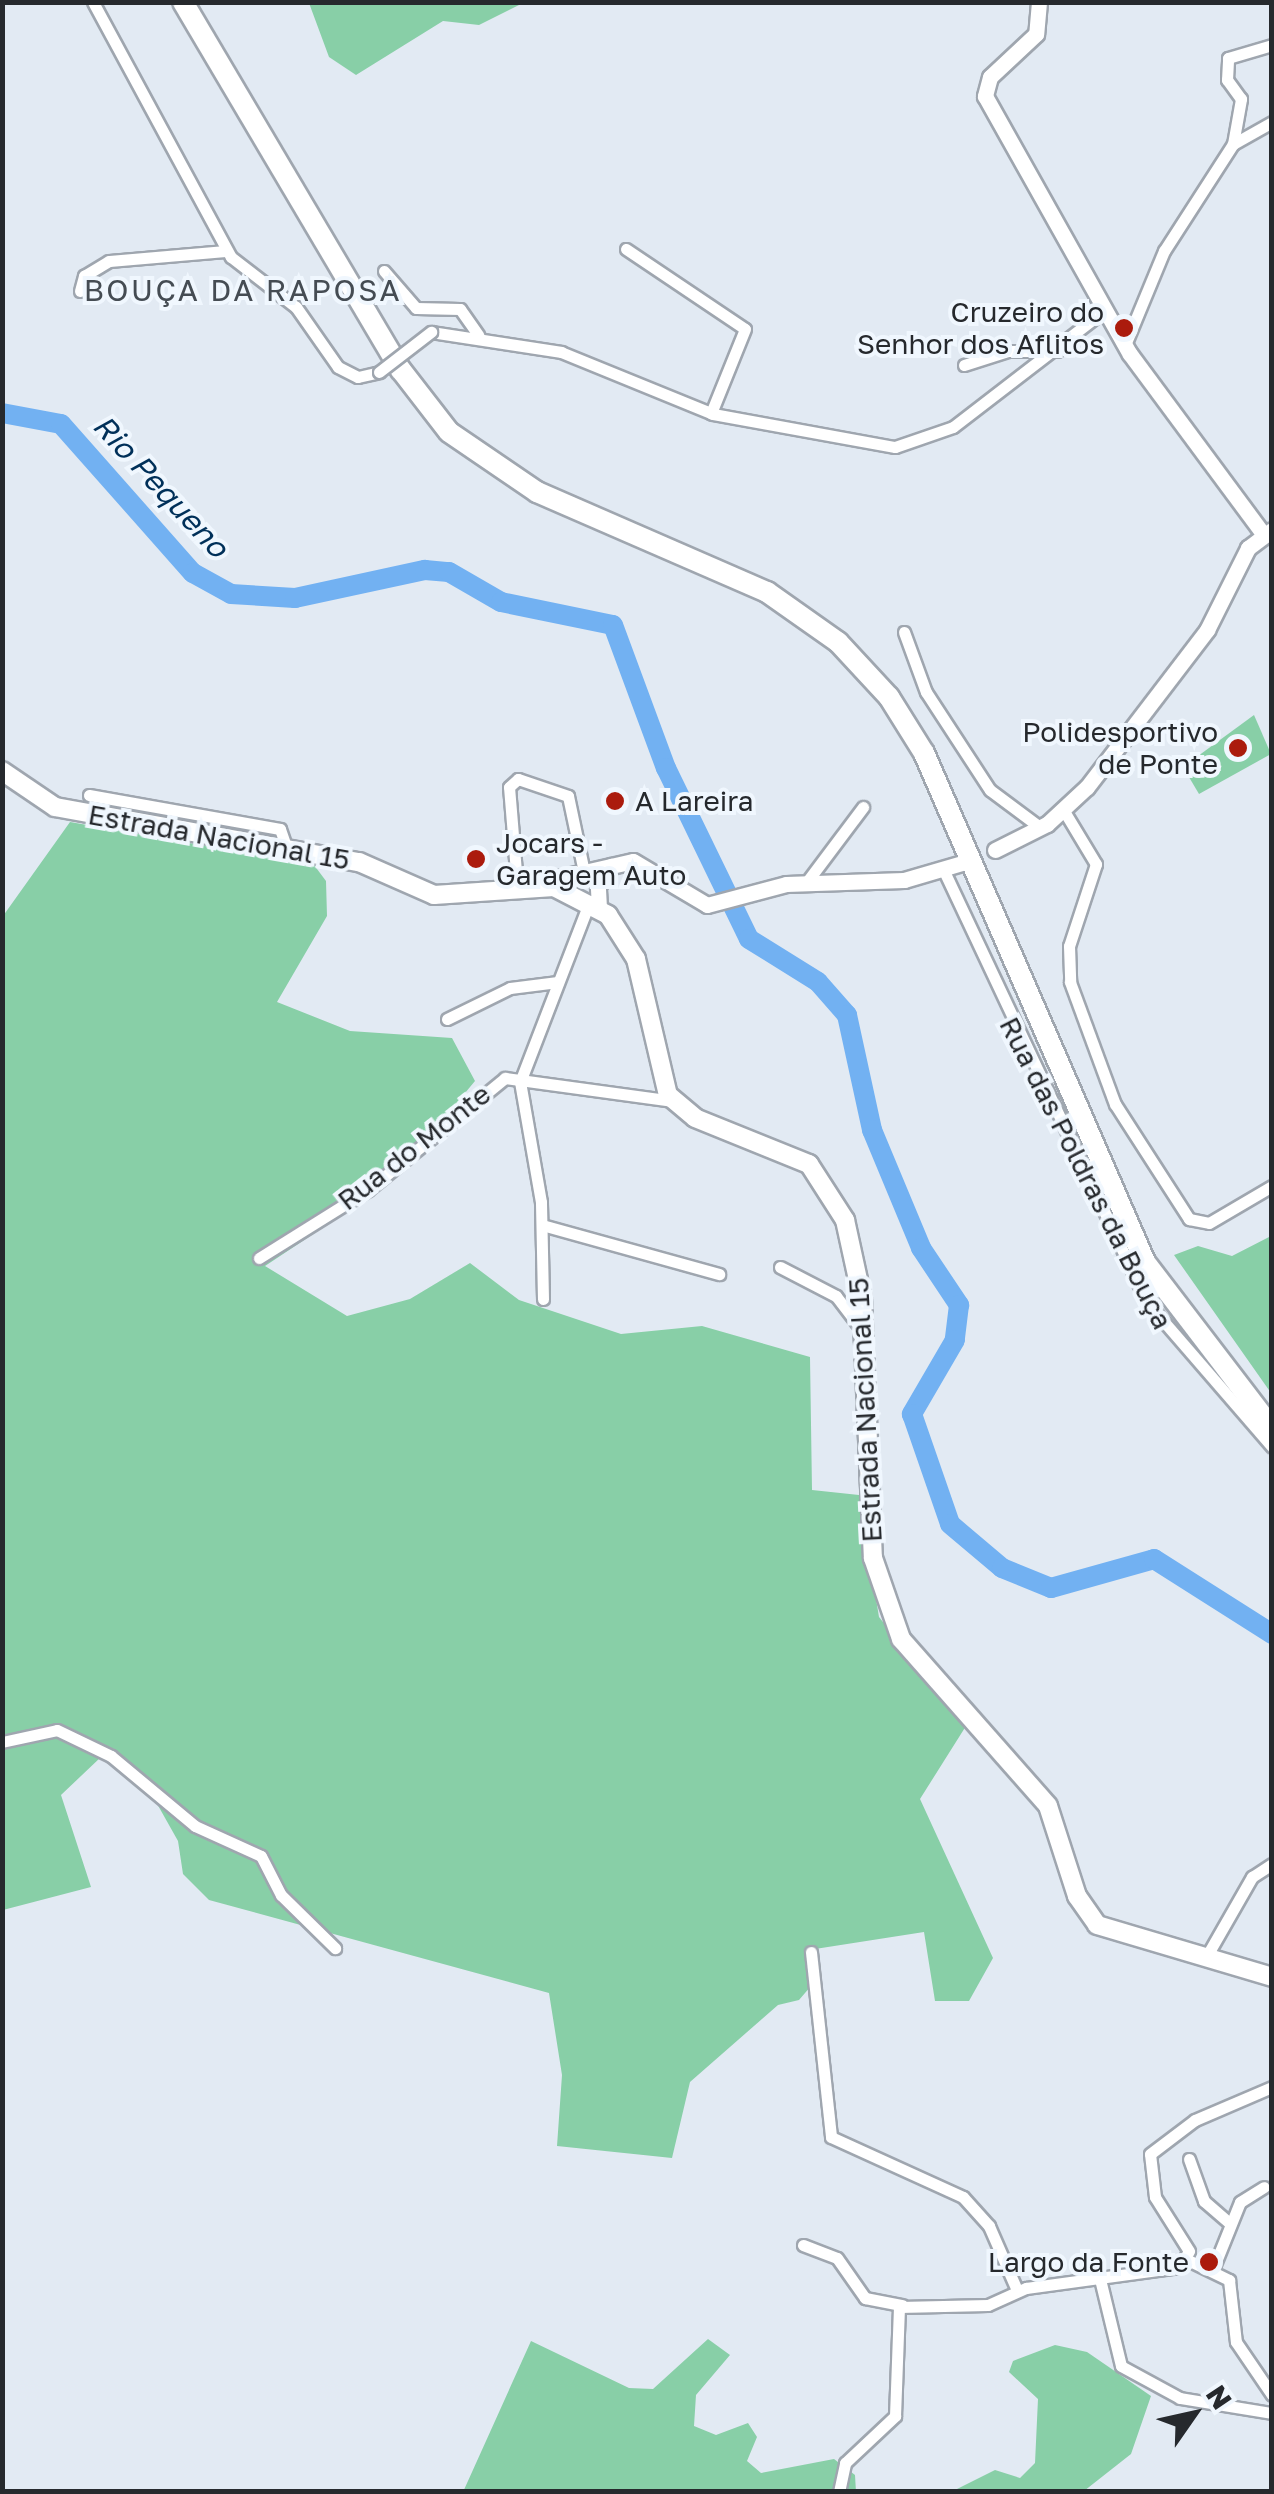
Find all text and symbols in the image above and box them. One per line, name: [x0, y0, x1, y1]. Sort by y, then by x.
district label: BOUÇA DA RAPOSA: [84, 272, 402, 308]
place label: Cruzeiro do Senhor dos Aflitos: [857, 295, 1104, 361]
marker: Cruzeiro do Senhor dos Aflitos: [1113, 317, 1135, 339]
water label: Rio Pequeno: [86, 407, 236, 565]
place label: Polidesportivo de Ponte: [1022, 715, 1218, 781]
marker: Polidesportivo de Ponte: [1227, 737, 1249, 759]
place label: A Lareira: [635, 784, 754, 818]
marker: A Lareira: [604, 790, 626, 812]
street label: Estrada Nacional 15: [86, 797, 352, 877]
place label: Jocars - Garagem Auto: [496, 826, 686, 892]
marker: Jocars - Garagem Auto: [465, 848, 487, 870]
street label: Rua das Poldras da Bouça: [993, 1011, 1179, 1335]
street label: Rua do Monte: [331, 1077, 497, 1217]
street label: Estrada Nacional 15: [841, 1277, 889, 1543]
place label: Largo da Fonte: [988, 2245, 1189, 2279]
marker: Largo da Fonte: [1198, 2251, 1220, 2273]
north arrow: [1144, 2364, 1244, 2464]
text: N: [1200, 2379, 1239, 2415]

